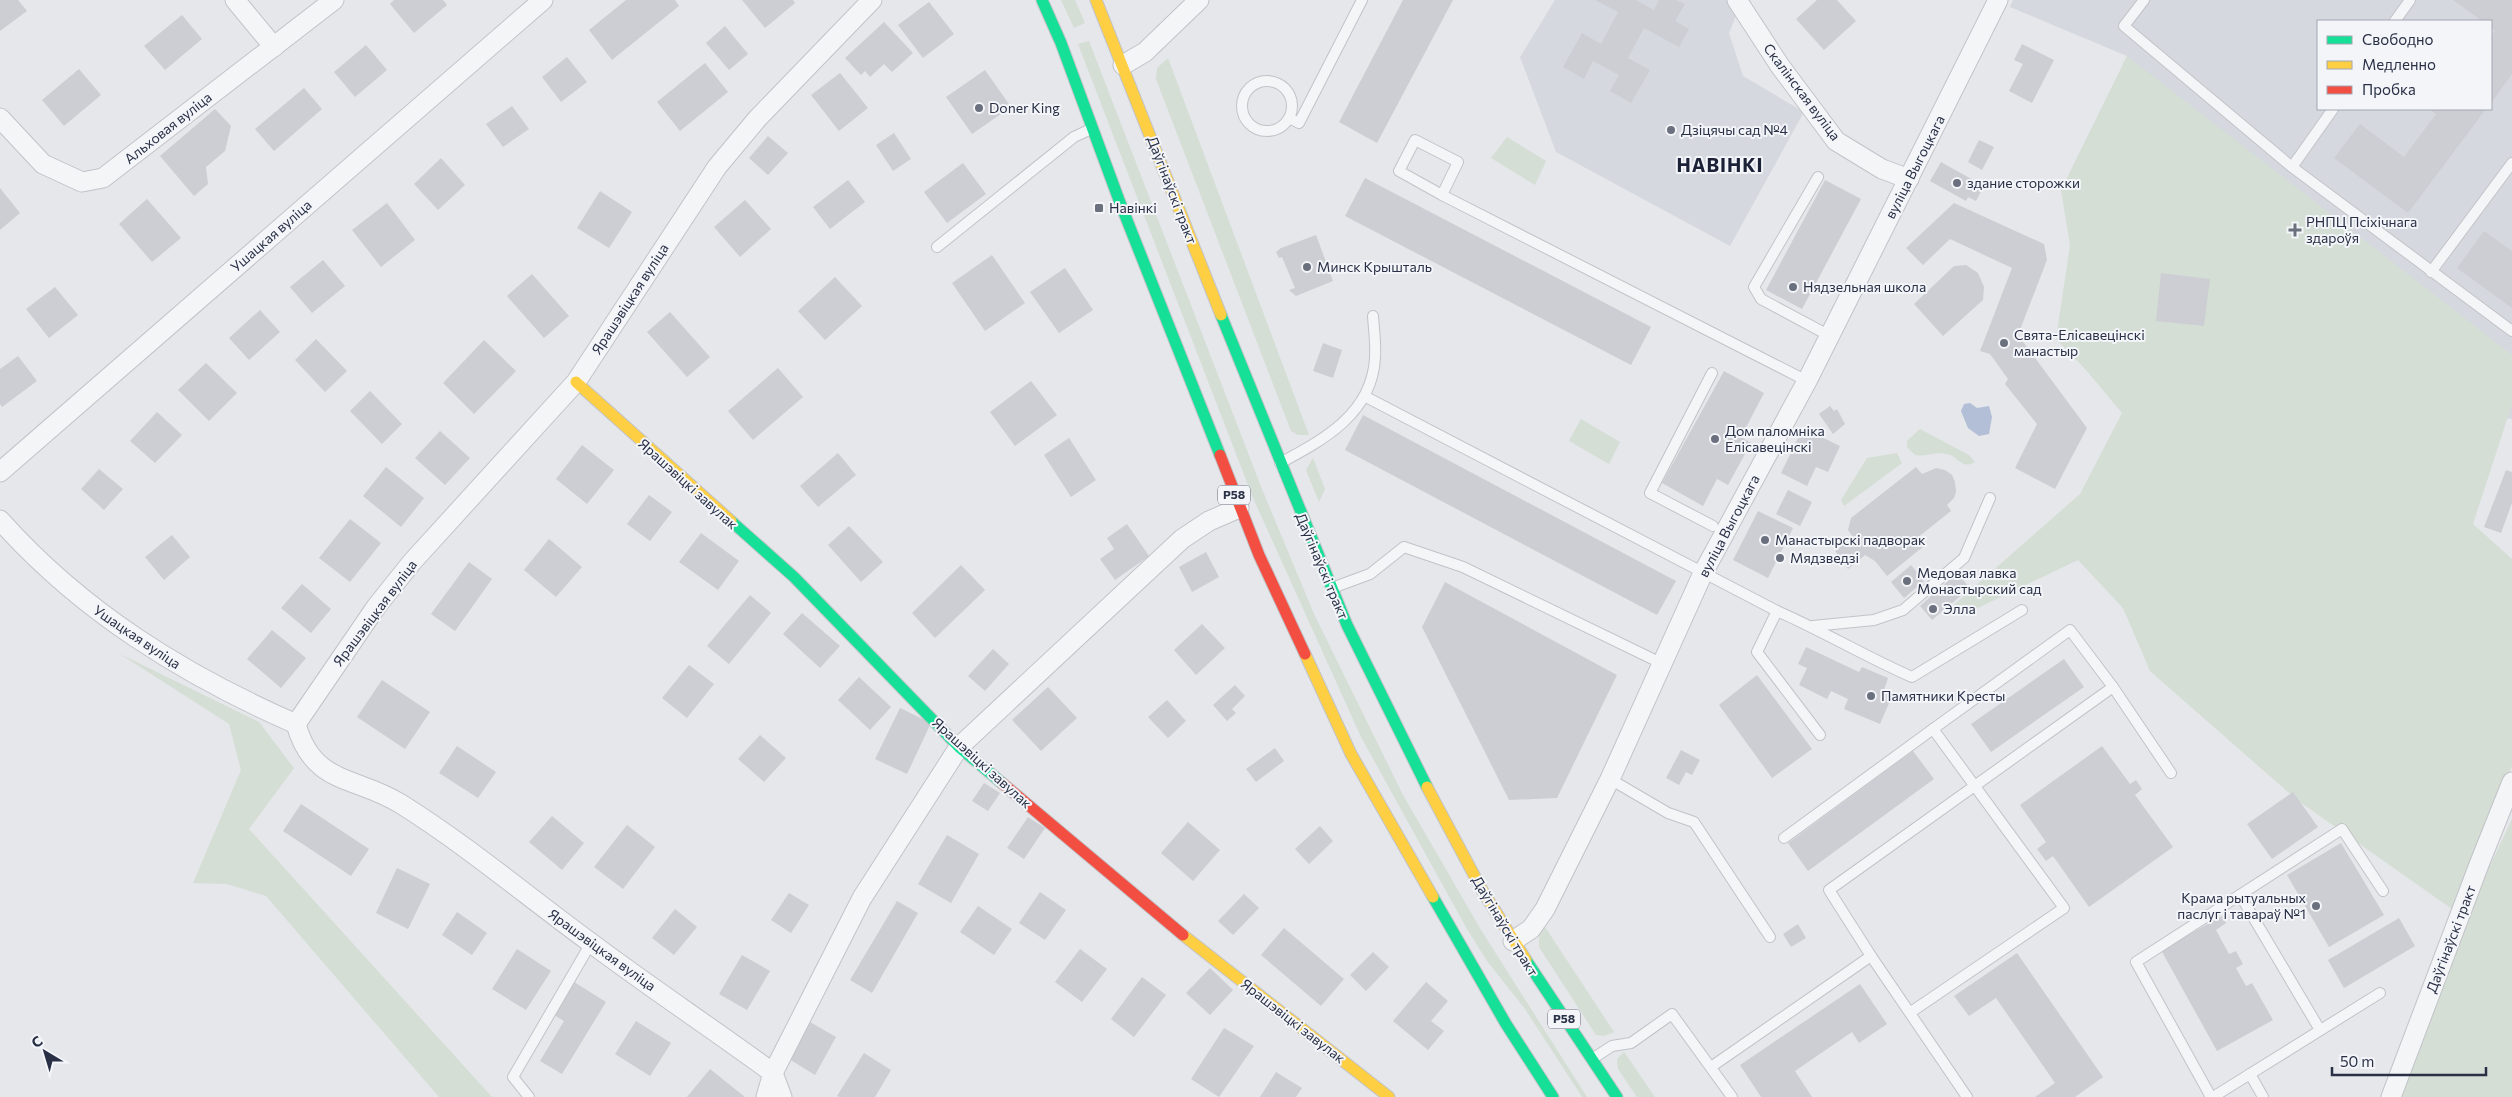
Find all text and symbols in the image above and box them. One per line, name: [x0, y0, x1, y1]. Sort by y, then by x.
legend: [2317, 20, 2492, 110]
text: Свободно: [2362, 30, 2433, 48]
street label: Скалінская вуліца: [1760, 40, 1844, 144]
text: Медленно: [2362, 55, 2436, 73]
text: Пробка: [2362, 80, 2416, 98]
street label: Альховая вуліца: [121, 88, 215, 167]
place label: Doner King: [989, 99, 1060, 116]
marker: Doner King: [973, 102, 985, 114]
street label: вуліца Выгоцкага: [1881, 112, 1948, 221]
place label: Дзіцячы сад №4: [1681, 121, 1789, 138]
marker: Дзіцячы сад №4: [1665, 124, 1677, 136]
street label: Даўгінаўскі тракт: [1144, 134, 1201, 246]
district label: НАВІНКІ: [1677, 153, 1763, 176]
place label: здание сторожки: [1967, 174, 2080, 191]
marker: здание сторожки: [1951, 177, 1963, 189]
street label: Ушацкая вуліца: [227, 196, 315, 275]
place label: Навінкі: [1109, 199, 1157, 216]
marker: Навінкі: [1093, 202, 1105, 214]
place label: РНПЦ Псіхічнага здароўя: [2306, 213, 2417, 246]
marker: РНПЦ Псіхічнага здароўя: [2288, 223, 2302, 237]
street label: Ярашэвіцкая вуліца: [587, 240, 672, 357]
place label: Минск Крышталь: [1317, 258, 1432, 275]
marker: Минск Крышталь: [1301, 261, 1313, 273]
place label: Нядзельная школа: [1803, 278, 1926, 295]
marker: Нядзельная школа: [1787, 281, 1799, 293]
place label: Свята-Елісавецінскі манастыр: [2014, 326, 2145, 359]
marker: Свята-Елісавецінскі манастыр: [1998, 337, 2010, 349]
place label: Дом паломніка Елісавецінскі: [1725, 422, 1825, 455]
marker: Дом паломніка Елісавецінскі: [1709, 433, 1721, 445]
street label: Ярашэвіцкі завулак: [635, 435, 742, 533]
street label: вуліца Выгоцкага: [1694, 472, 1763, 580]
road number: Р58: [1218, 486, 1250, 504]
street label: Даўгінаўскі тракт: [1292, 510, 1353, 622]
place label: Манастырскі падворак: [1775, 531, 1926, 548]
marker: Манастырскі падворак: [1759, 534, 1771, 546]
place label: Мядзведзі: [1790, 549, 1859, 566]
marker: Мядзведзі: [1774, 552, 1786, 564]
street label: Ярашэвіцкая вуліца: [329, 556, 420, 669]
place label: Медовая лавка Монастырский сад: [1917, 564, 2041, 597]
marker: Медовая лавка Монастырский сад: [1901, 575, 1913, 587]
place label: Элла: [1943, 600, 1976, 617]
street label: Ушацкая вуліца: [90, 601, 184, 672]
marker: Элла: [1927, 603, 1939, 615]
place label: Памятники Кресты: [1881, 687, 2005, 704]
marker: Памятники Кресты: [1865, 690, 1877, 702]
street label: Ярашэвіцкі завулак: [929, 714, 1036, 812]
street label: Даўгінаўскі тракт: [1469, 873, 1542, 979]
street label: Даўгінаўскі тракт: [2422, 882, 2479, 995]
place label: Крама рытуальных паслуг і тавараў №1: [2177, 889, 2307, 922]
marker: Крама рытуальных паслуг і тавараў №1: [2310, 900, 2322, 912]
street label: Ярашэвіцкая вуліца: [545, 905, 659, 994]
street label: Ярашэвіцкі завулак: [1238, 975, 1349, 1067]
road number: Р58: [1548, 1010, 1580, 1028]
north arrow: [20, 1027, 70, 1077]
text: С: [28, 1032, 46, 1051]
scale bar: [2332, 1044, 2486, 1076]
text: 50 m: [2340, 1052, 2374, 1070]

